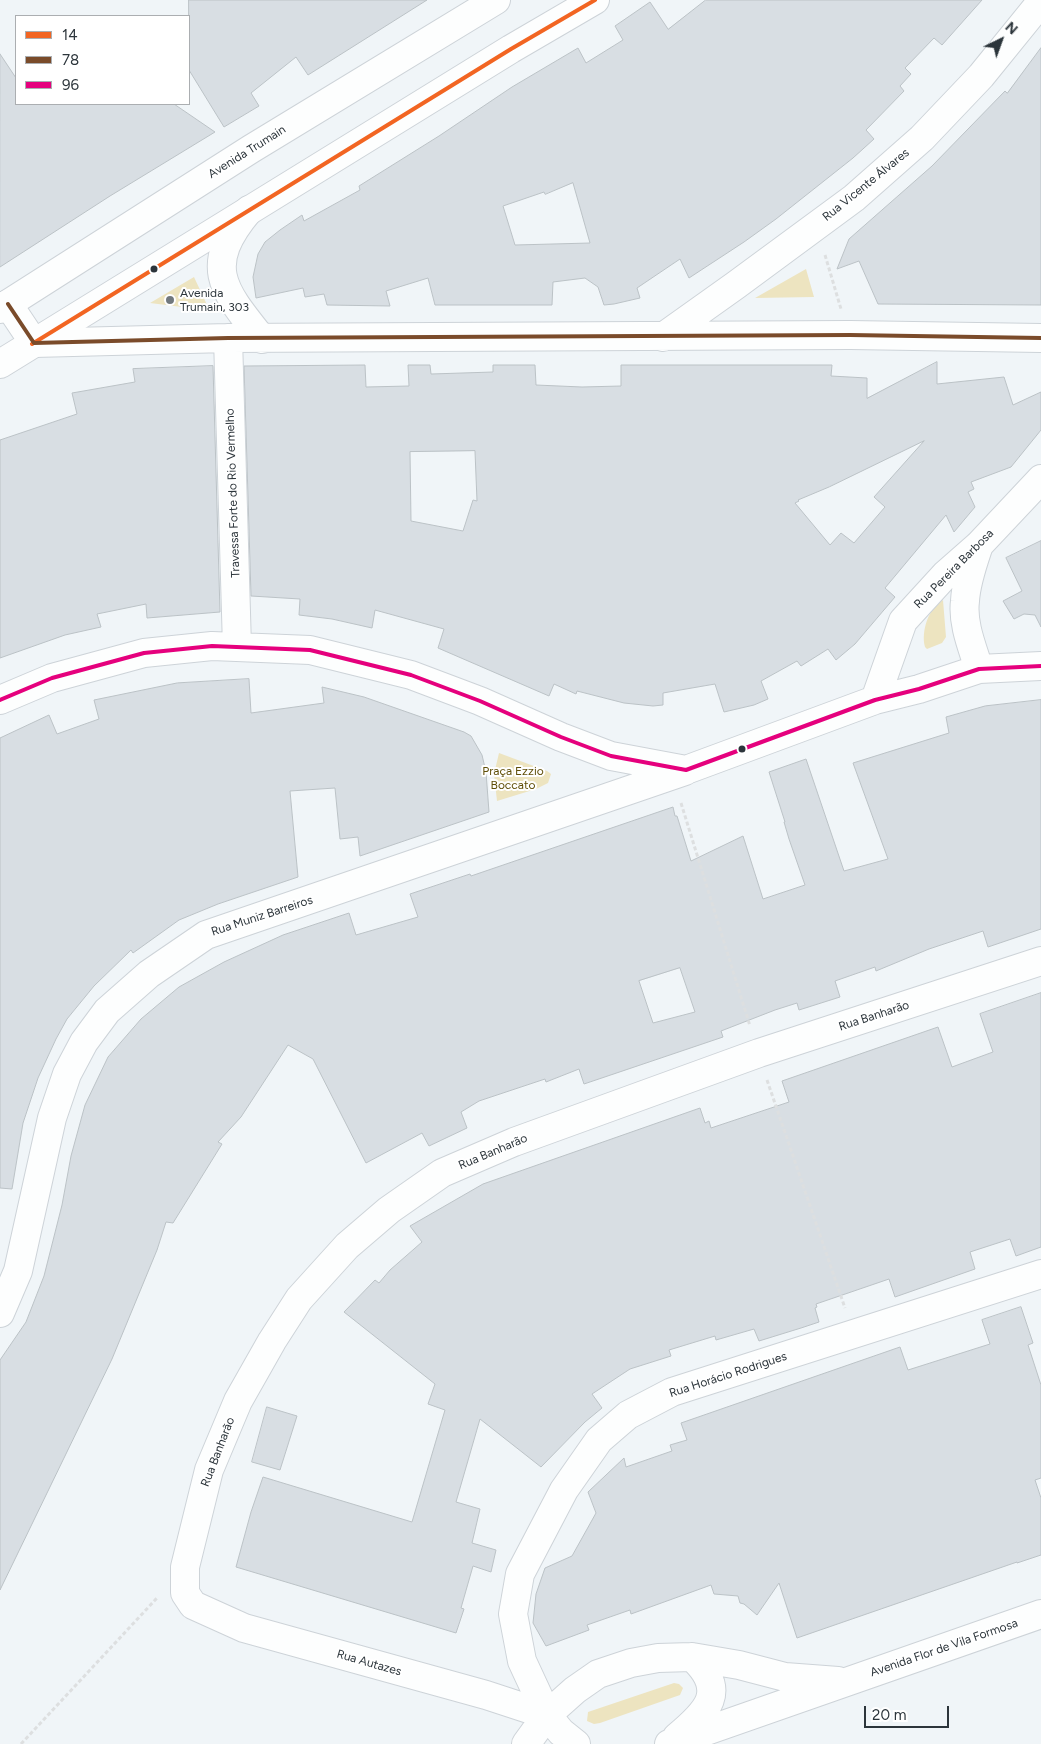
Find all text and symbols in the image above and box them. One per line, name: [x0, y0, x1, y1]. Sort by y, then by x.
legend: [15, 15, 190, 105]
north arrow: [976, 15, 1026, 65]
text: N: [1002, 19, 1021, 38]
text: 14: [62, 26, 78, 44]
text: 78: [62, 51, 79, 69]
text: 96: [62, 76, 79, 94]
street label: Avenida Trumain: [206, 122, 288, 182]
street label: Rua Vicente Álvares: [820, 146, 912, 224]
unlabelled marker: [149, 264, 159, 274]
place label: Avenida Trumain, 303: [180, 286, 249, 314]
marker: Avenida Trumain, 303: [164, 294, 176, 306]
street label: Travessa Forte do Rio Vermelho: [223, 408, 243, 578]
street label: Rua Pereira Barbosa: [911, 526, 997, 612]
unlabelled marker: [737, 744, 747, 754]
park label: Praça Ezzio Boccato: [482, 764, 544, 792]
street label: Rua Muniz Barreiros: [209, 893, 315, 939]
street label: Rua Banharão: [837, 998, 911, 1034]
street label: Rua Banharão: [456, 1131, 530, 1173]
street label: Rua Horácio Rodrigues: [667, 1349, 789, 1401]
street label: Rua Banharão: [198, 1415, 238, 1489]
street label: Avenida Flor de Vila Formosa: [868, 1616, 1020, 1680]
street label: Rua Autazes: [335, 1647, 403, 1679]
scale bar: [866, 1696, 951, 1728]
text: 20 m: [872, 1706, 906, 1724]

